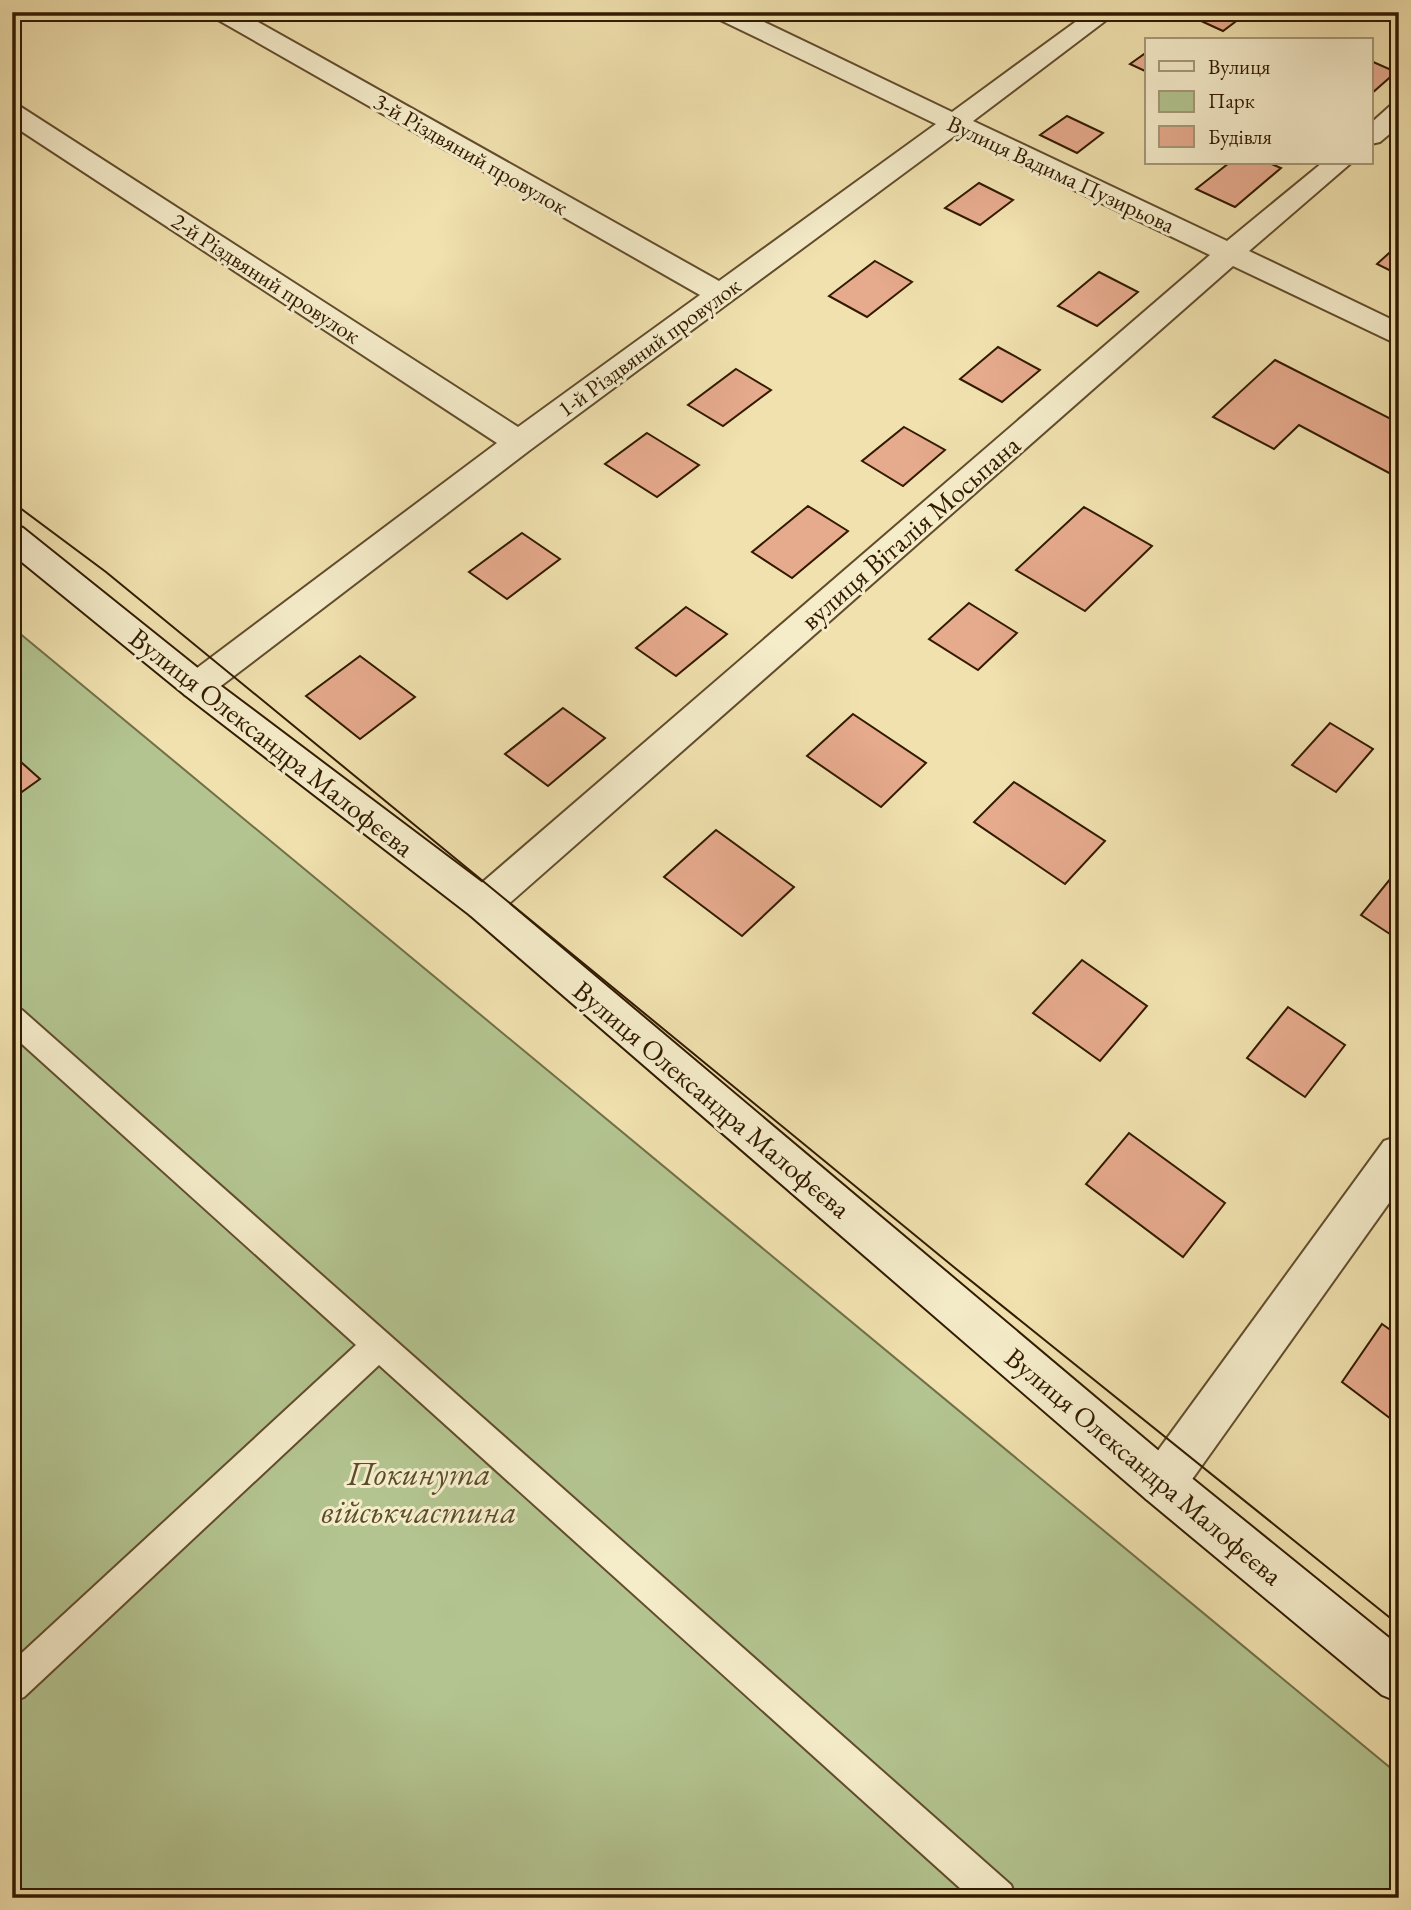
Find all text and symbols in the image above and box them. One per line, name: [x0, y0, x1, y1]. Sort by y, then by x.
legend: [1145, 38, 1372, 164]
text: Вулиця: [1208, 53, 1270, 80]
street label: 3-й Різдвяний провулок: [369, 86, 573, 222]
text: Парк: [1208, 87, 1255, 114]
street label: Вулиця Вадима Пузирьова: [942, 108, 1180, 240]
text: Будівля: [1208, 123, 1272, 150]
street label: 2-й Різдвяний провулок: [166, 206, 366, 350]
street label: 1-й Різдвяний провулок: [551, 270, 747, 424]
street label: вулиця Віталія Мосьпана: [793, 426, 1028, 637]
street label: Вулиця Олександра Малофєєва: [122, 620, 422, 865]
street label: Вулиця Олександра Малофєєва: [566, 972, 859, 1226]
street label: Вулиця Олександра Малофєєва: [998, 1339, 1291, 1593]
park label: Покинута військчастина: [321, 1452, 517, 1533]

